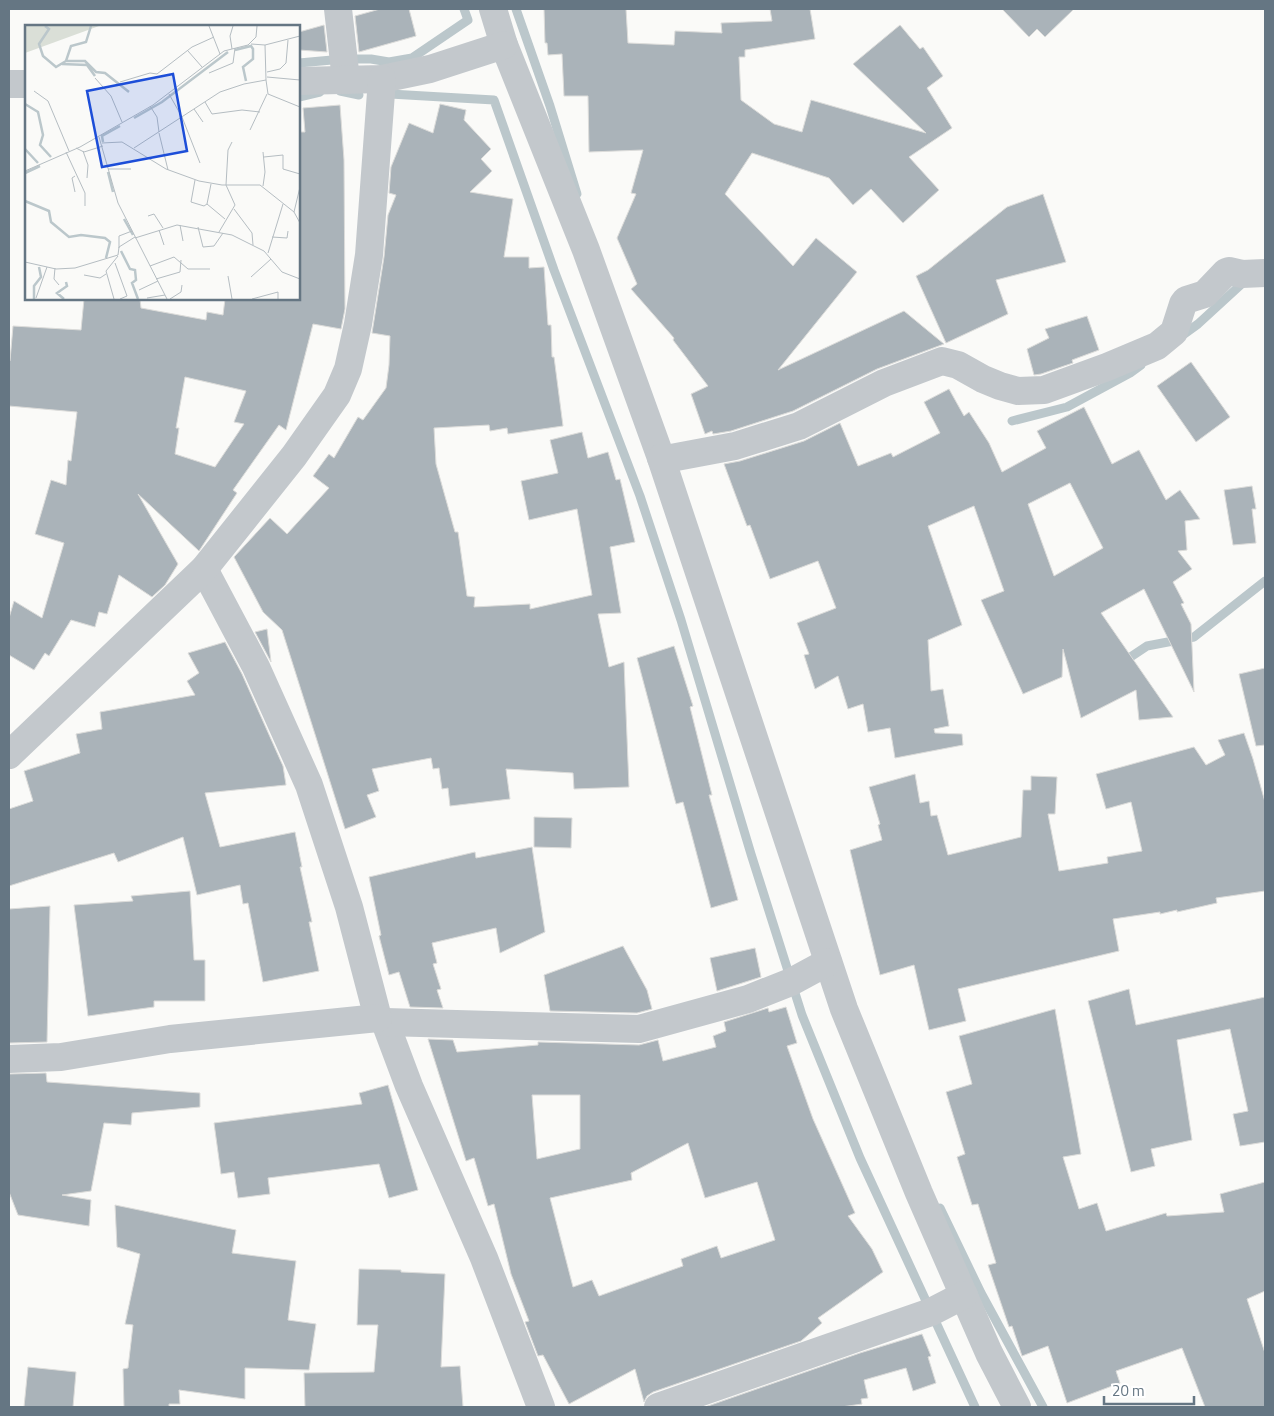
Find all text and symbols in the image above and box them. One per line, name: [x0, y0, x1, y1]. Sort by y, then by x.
inset map: [25, 25, 300, 300]
scale bar: [1104, 1374, 1194, 1406]
text: 20 m: [1112, 1379, 1145, 1402]

